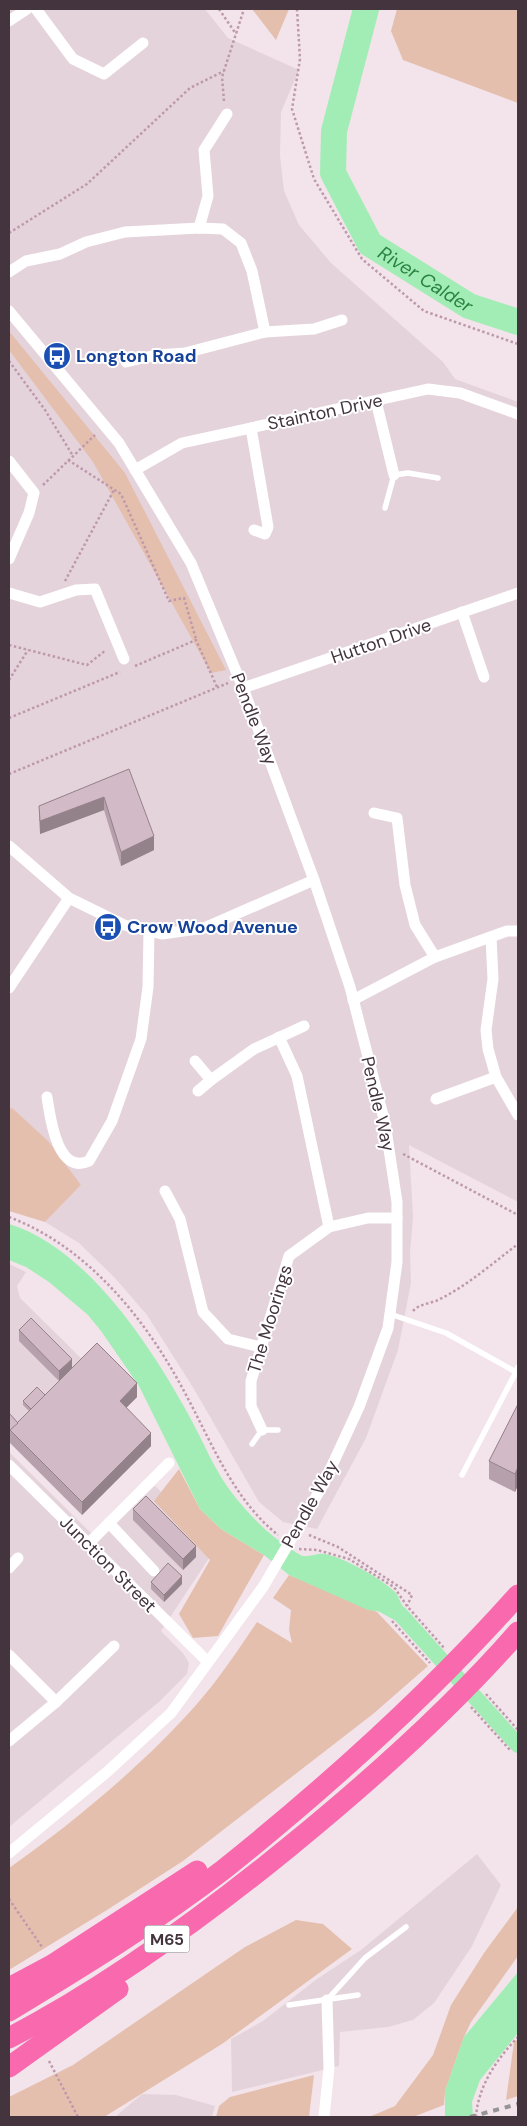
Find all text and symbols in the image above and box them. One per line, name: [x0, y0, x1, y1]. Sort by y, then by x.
water label: River Calder: [374, 240, 479, 318]
bus stop icon: Longton Road: [42, 341, 72, 371]
place label: Longton Road: [76, 344, 196, 368]
street label: Stainton Drive: [265, 388, 385, 436]
street label: Hutton Drive: [328, 613, 434, 669]
street label: Pendle Way: [225, 669, 283, 769]
bus stop icon: Crow Wood Avenue: [93, 912, 123, 942]
place label: Crow Wood Avenue: [127, 915, 298, 939]
street label: Pendle Way: [355, 1054, 401, 1154]
street label: The Moorings: [242, 1262, 298, 1376]
street label: Pendle Way: [276, 1456, 344, 1552]
street label: Junction Street: [54, 1510, 162, 1618]
road number: M65: [144, 1926, 190, 1952]

